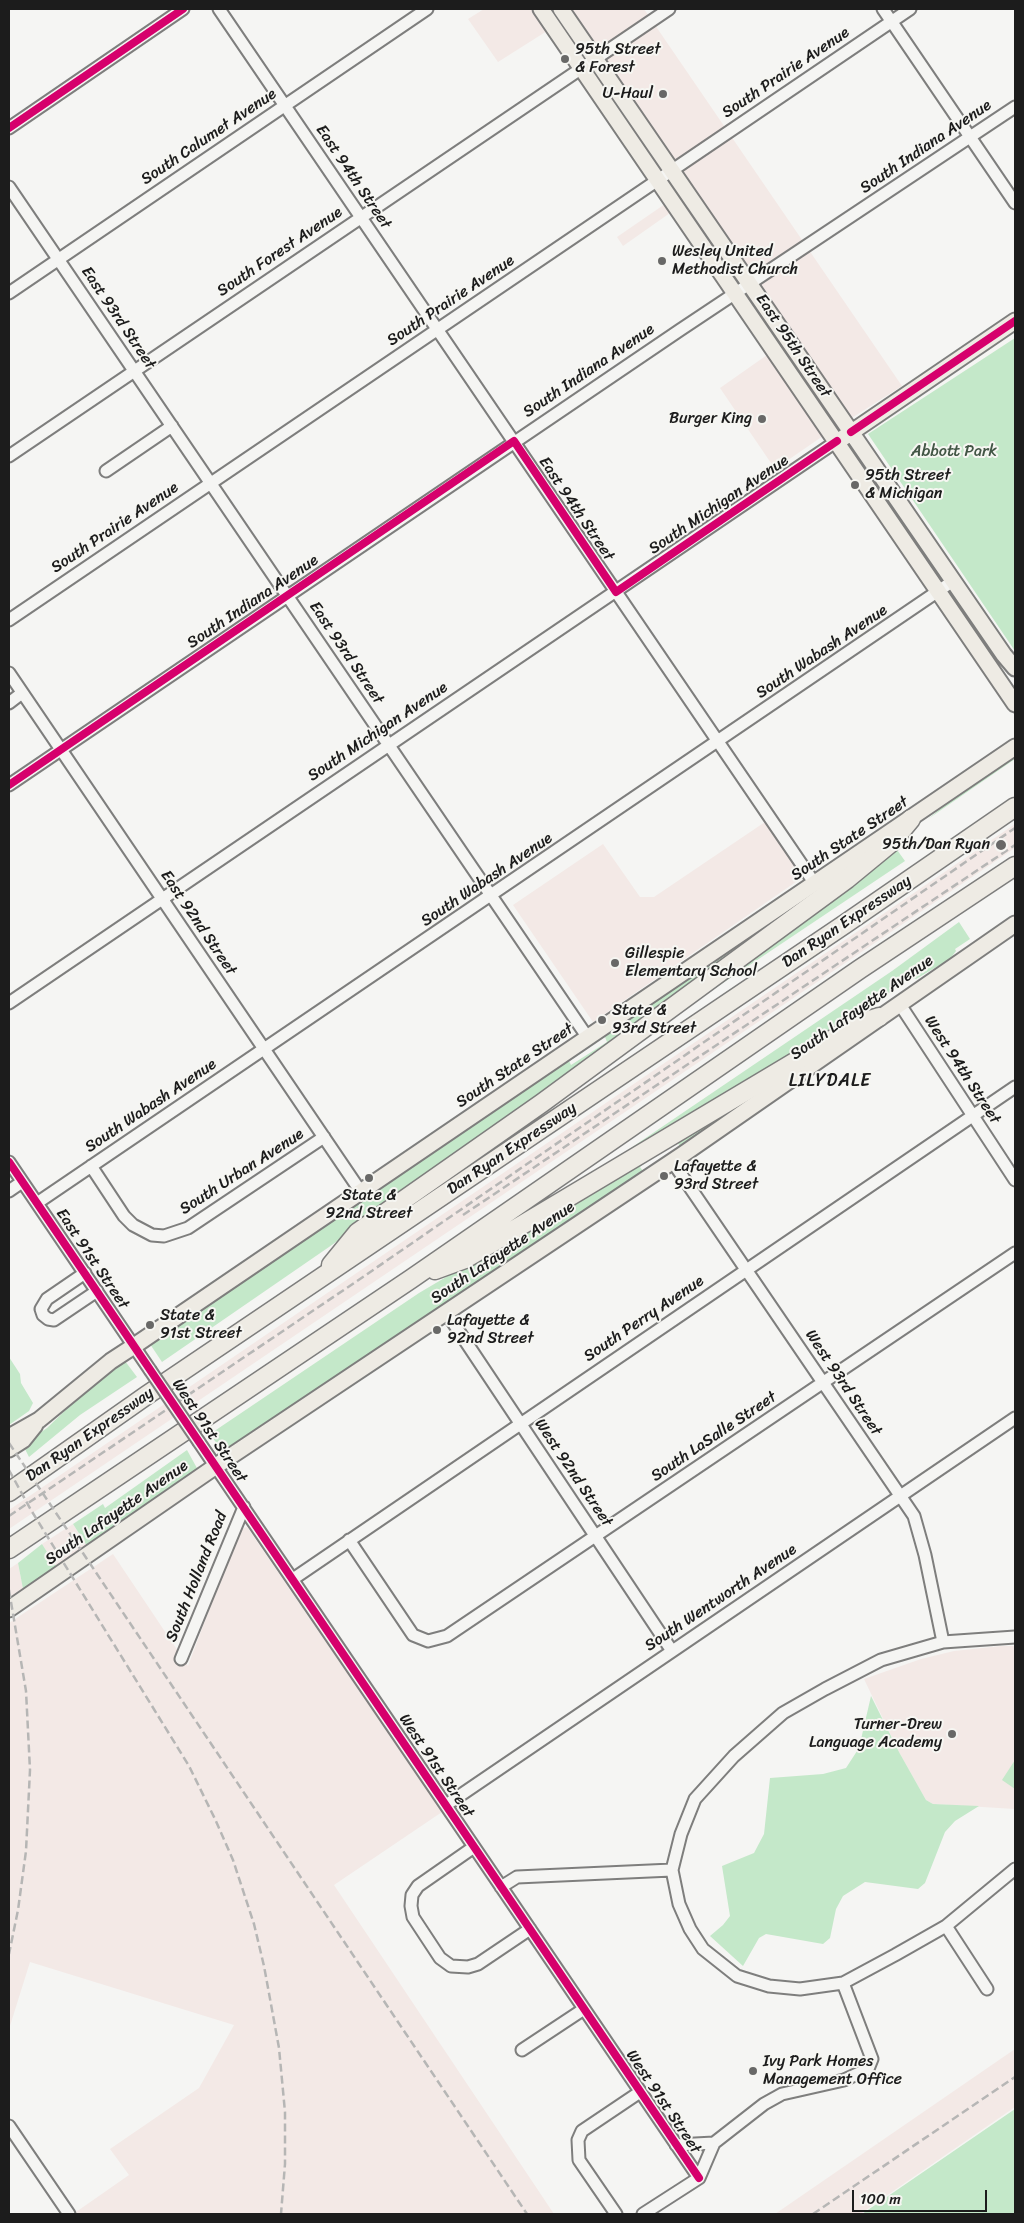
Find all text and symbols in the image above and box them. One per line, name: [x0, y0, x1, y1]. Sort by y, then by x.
street label: South Prairie Avenue: [719, 23, 853, 123]
place label: 95th Street & Forest: [575, 40, 661, 78]
marker: 95th Street & Forest: [559, 53, 571, 65]
place label: U-Haul: [602, 84, 653, 104]
street label: South Calumet Avenue: [138, 85, 280, 189]
marker: U-Haul: [657, 88, 669, 100]
street label: South Indiana Avenue: [857, 96, 995, 198]
street label: East 94th Street: [311, 121, 395, 233]
street label: South Forest Avenue: [214, 203, 346, 301]
place label: Wesley United Methodist Church: [672, 242, 798, 280]
street label: South Prairie Avenue: [384, 251, 518, 351]
marker: Wesley United Methodist Church: [656, 255, 668, 267]
street label: East 93rd Street: [77, 263, 159, 373]
street label: East 95th Street: [751, 290, 835, 402]
street label: South Indiana Avenue: [520, 320, 658, 422]
place label: Burger King: [669, 409, 752, 429]
marker: Burger King: [756, 413, 768, 425]
park label: Abbott Park: [911, 442, 997, 462]
street label: South Michigan Avenue: [645, 451, 793, 559]
street label: East 94th Street: [534, 453, 618, 565]
place label: 95th Street & Michigan: [865, 466, 951, 504]
street label: South Prairie Avenue: [48, 478, 182, 578]
marker: 95th Street & Michigan: [849, 479, 861, 491]
street label: South Indiana Avenue: [184, 551, 322, 653]
street label: East 93rd Street: [305, 598, 387, 708]
street label: South Wabash Avenue: [753, 601, 891, 703]
street label: South Michigan Avenue: [304, 678, 452, 786]
street label: South State Street: [788, 793, 912, 885]
street label: South Wabash Avenue: [418, 829, 556, 931]
place label: 95th/Dan Ryan: [882, 835, 990, 855]
marker: 95th/Dan Ryan: [994, 838, 1008, 852]
street label: East 92nd Street: [156, 867, 240, 979]
street label: Dan Ryan Expressway: [779, 872, 915, 972]
place label: Gillespie Elementary School: [625, 944, 757, 982]
street label: South Lafayette Avenue: [787, 952, 937, 1064]
marker: Gillespie Elementary School: [609, 957, 621, 969]
place label: State & 93rd Street: [612, 1001, 696, 1039]
street label: West 94th Street: [920, 1012, 1004, 1128]
marker: State & 93rd Street: [596, 1014, 608, 1026]
street label: South State Street: [453, 1020, 577, 1112]
street label: South Wabash Avenue: [82, 1055, 220, 1157]
district label: LILYDALE: [788, 1070, 872, 1092]
street label: Dan Ryan Expressway: [444, 1099, 580, 1199]
street label: South Urban Avenue: [176, 1125, 308, 1219]
place label: Lafayette & 93rd Street: [674, 1157, 758, 1195]
marker: Lafayette & 93rd Street: [658, 1170, 670, 1182]
marker: State & 92nd Street: [363, 1172, 375, 1184]
place label: State & 92nd Street: [326, 1186, 412, 1224]
street label: South Lafayette Avenue: [427, 1198, 579, 1308]
street label: East 91st Street: [51, 1205, 133, 1313]
street label: South Perry Avenue: [580, 1272, 708, 1366]
place label: State & 91st Street: [160, 1306, 242, 1344]
place label: Lafayette & 92nd Street: [447, 1311, 534, 1349]
marker: State & 91st Street: [144, 1319, 156, 1331]
marker: Lafayette & 92nd Street: [431, 1324, 443, 1336]
street label: West 93rd Street: [801, 1327, 885, 1439]
street label: West 91st Street: [167, 1376, 251, 1486]
street label: Dan Ryan Expressway: [22, 1384, 158, 1486]
street label: South LaSalle Street: [648, 1388, 780, 1486]
street label: West 92nd Street: [530, 1415, 616, 1531]
street label: South Lafayette Avenue: [42, 1457, 192, 1569]
street label: South Holland Road: [162, 1509, 232, 1645]
street label: South Wentworth Avenue: [642, 1540, 800, 1656]
street label: West 91st Street: [394, 1711, 478, 1821]
place label: Turner-Drew Language Academy: [809, 1715, 942, 1753]
marker: Turner-Drew Language Academy: [946, 1728, 958, 1740]
street label: West 91st Street: [621, 2047, 705, 2157]
place label: Ivy Park Homes Management Office: [763, 2052, 902, 2090]
marker: Ivy Park Homes Management Office: [747, 2065, 759, 2077]
scale bar: [854, 2180, 989, 2212]
text: 100 m: [860, 2186, 901, 2212]

